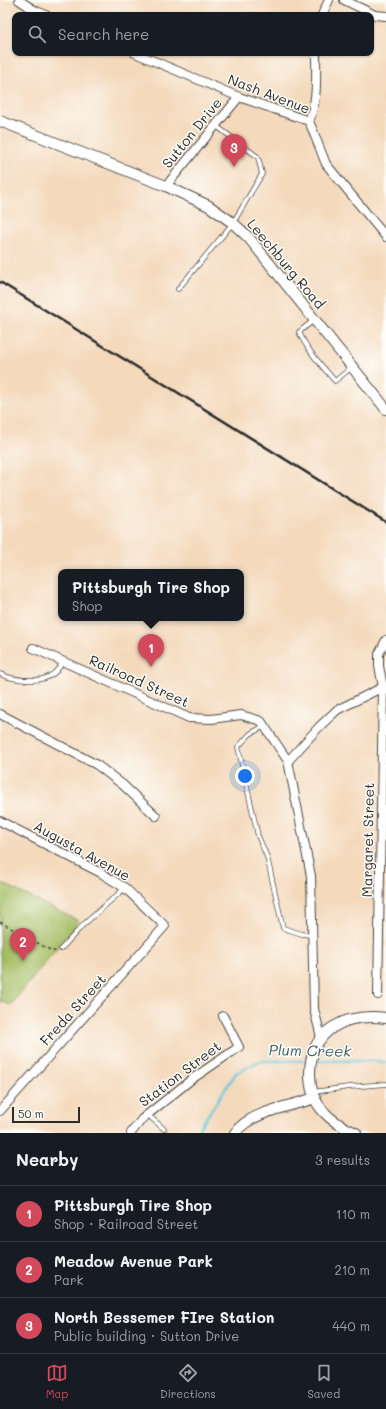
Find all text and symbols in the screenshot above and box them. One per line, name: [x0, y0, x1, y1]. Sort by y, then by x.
search box: [12, 12, 374, 56]
icon: search: [26, 23, 48, 45]
text: Search here: [58, 24, 149, 44]
street label: Nash Avenue: [225, 69, 313, 118]
street label: Sutton Drive: [157, 94, 226, 172]
pin: 3: [221, 134, 247, 167]
street label: Leechburg Road: [243, 215, 330, 313]
popup: [58, 569, 244, 621]
text: Pittsburgh Tire Shop: [72, 577, 230, 597]
text: Shop: [72, 597, 102, 614]
pin: 1: [138, 634, 164, 667]
street label: Railroad Street: [86, 650, 192, 711]
your location: [235, 766, 255, 786]
street label: Margaret Street: [357, 783, 378, 897]
street label: Augusta Avenue: [31, 816, 134, 885]
pin: 2: [10, 928, 36, 961]
street label: Freda Street: [35, 970, 110, 1050]
street label: Station Street: [135, 1036, 225, 1111]
water label: Plum Creek: [269, 1039, 353, 1061]
scale bar: [12, 1105, 80, 1124]
text: 50 m: [18, 1106, 44, 1121]
text: Nearby: [16, 1148, 78, 1170]
text: 3 results: [315, 1151, 370, 1168]
text: Pittsburgh Tire Shop: [54, 1195, 212, 1215]
text: 1: [26, 1205, 32, 1222]
text: 110 m: [336, 1205, 370, 1222]
text: Shop · Railroad Street: [54, 1215, 198, 1232]
text: Meadow Avenue Park: [54, 1251, 213, 1271]
text: 2: [25, 1261, 33, 1278]
text: 210 m: [334, 1261, 370, 1278]
text: Park: [54, 1271, 83, 1288]
text: North Bessemer FIre Station: [54, 1307, 274, 1327]
text: 3: [25, 1317, 33, 1334]
text: 440 m: [332, 1317, 370, 1334]
text: Public building · Sutton Drive: [54, 1327, 239, 1344]
tab: Map: [46, 1362, 68, 1401]
tab: Directions: [160, 1362, 216, 1401]
tab: Saved: [307, 1362, 340, 1401]

